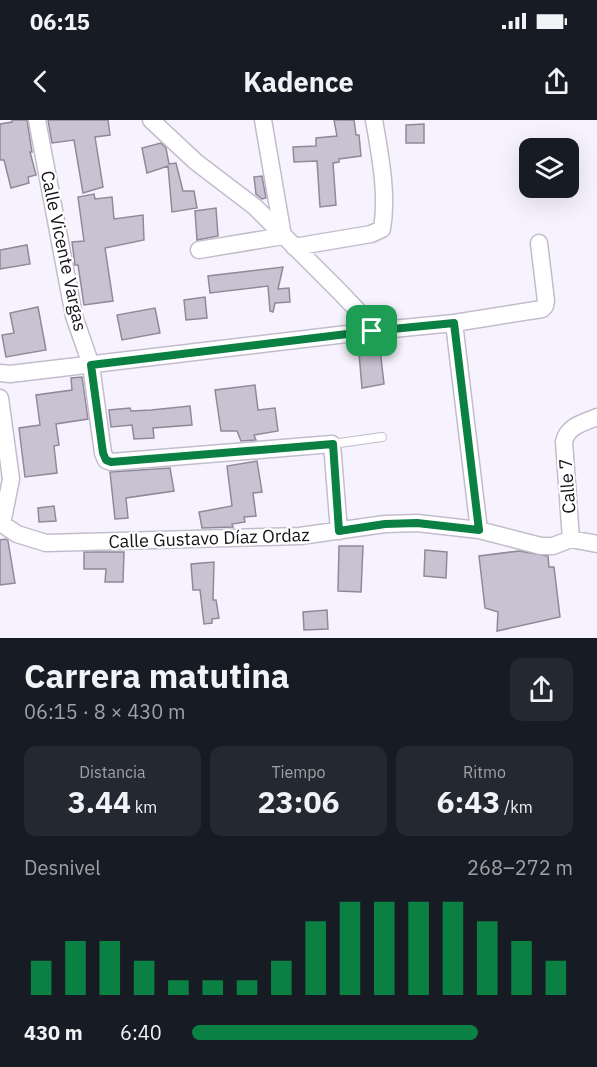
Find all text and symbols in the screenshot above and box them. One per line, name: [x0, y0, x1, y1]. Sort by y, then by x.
text: 06:15: [30, 7, 90, 36]
text: Kadence: [243, 64, 354, 99]
icon: back: [24, 65, 57, 98]
icon: share: [540, 65, 573, 98]
map controls: [519, 138, 579, 198]
button: layers: [519, 138, 579, 198]
street label: Calle Vicente Vargas: [36, 169, 92, 333]
pin: [346, 305, 397, 356]
icon: arrive: [355, 314, 388, 347]
street label: Calle 7: [554, 458, 580, 514]
street label: Calle Gustavo Díaz Ordaz: [108, 523, 310, 553]
text: Carrera matutina: [24, 654, 290, 697]
button: share: [510, 658, 573, 721]
text: 06:15 · 8 × 430 m: [24, 698, 185, 725]
text: Distancia: [79, 762, 146, 782]
text: Tiempo: [271, 762, 326, 782]
text: Ritmo: [463, 762, 506, 782]
text: 3.44: [68, 782, 131, 821]
text: 23:06: [258, 782, 339, 821]
text: 6:43: [436, 782, 500, 821]
text: km: [131, 797, 157, 817]
text: /km: [500, 797, 533, 817]
text: Desnivel: [24, 854, 101, 881]
text: 268–272 m: [467, 854, 573, 881]
text: 430 m: [24, 1019, 83, 1046]
text: 6:40: [120, 1019, 162, 1046]

